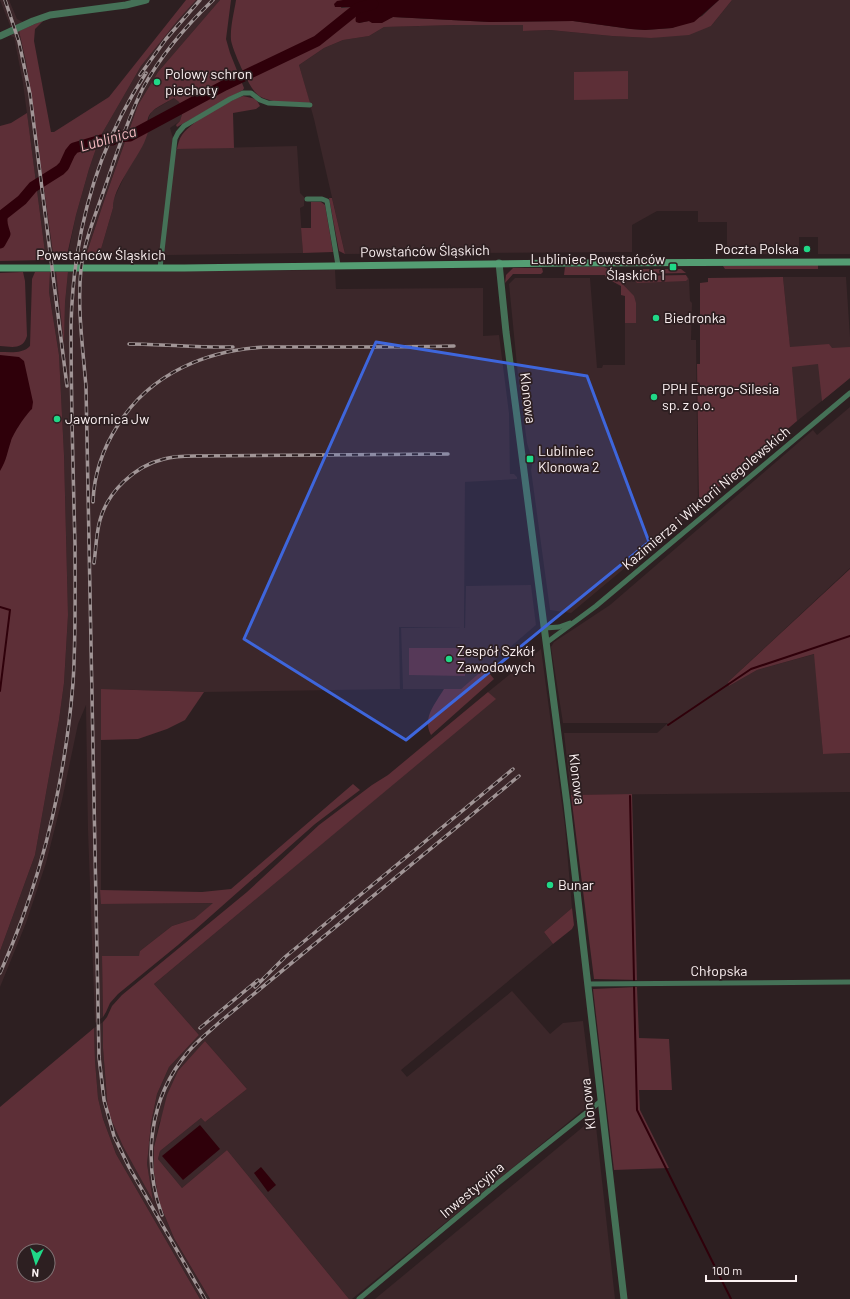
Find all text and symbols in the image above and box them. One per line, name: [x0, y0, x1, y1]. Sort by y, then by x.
place label: Polowy schron piechoty: [165, 65, 252, 98]
marker: Polowy schron piechoty: [152, 77, 162, 87]
water label: Lublinica: [77, 121, 138, 155]
place label: Poczta Polska: [715, 240, 799, 257]
street label: Powstańców Śląskich: [360, 241, 490, 260]
marker: Poczta Polska: [802, 244, 812, 254]
street label: Powstańców Śląskich: [36, 246, 166, 263]
place label: Lubliniec Powstańców Śląskich 1: [530, 250, 665, 283]
marker: Lubliniec Powstańców Śląskich 1: [668, 262, 678, 272]
place label: Biedronka: [664, 309, 726, 326]
marker: Biedronka: [651, 313, 661, 323]
street label: Klonowa: [517, 371, 540, 424]
place label: PPH Energo-Silesia sp. z o.o.: [662, 380, 779, 413]
marker: PPH Energo-Silesia sp. z o.o.: [649, 392, 659, 402]
place label: Jawornica Jw: [65, 410, 149, 427]
marker: Jawornica Jw: [52, 414, 62, 424]
street label: Kazimierza i Wiktorii Niegolewskich: [618, 422, 793, 573]
place label: Lubliniec Klonowa 2: [538, 442, 600, 475]
marker: Lubliniec Klonowa 2: [525, 454, 535, 464]
place label: Zespół Szkół Zawodowych: [457, 642, 535, 675]
marker: Zespół Szkół Zawodowych: [444, 654, 454, 664]
street label: Klonowa: [566, 752, 589, 805]
place label: Bunar: [558, 876, 594, 893]
marker: Bunar: [545, 880, 555, 890]
street label: Chłopska: [691, 962, 747, 979]
street label: Klonowa: [576, 1078, 599, 1130]
street label: Inwestycyjna: [436, 1158, 507, 1221]
north arrow: [16, 1243, 56, 1283]
scale bar: [706, 1257, 796, 1283]
text: 100 m: [712, 1263, 742, 1277]
text: N: [31, 1267, 39, 1280]

